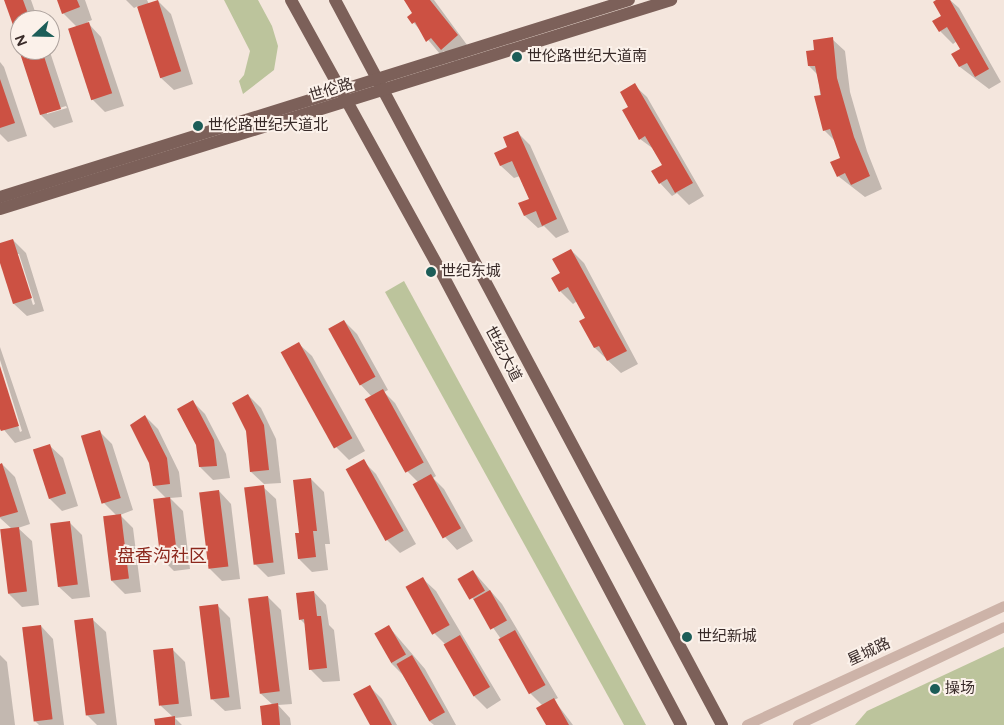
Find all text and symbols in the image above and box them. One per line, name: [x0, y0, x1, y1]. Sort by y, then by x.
north arrow: [10, 10, 60, 60]
text: N: [12, 32, 31, 48]
place label: 世伦路世纪大道南: [527, 48, 647, 66]
marker: 世伦路世纪大道南: [511, 51, 523, 63]
street label: 世伦路: [307, 75, 355, 105]
place label: 世伦路世纪大道北: [208, 117, 328, 135]
marker: 世伦路世纪大道北: [192, 120, 204, 132]
place label: 世纪东城: [441, 263, 501, 281]
marker: 世纪东城: [425, 266, 437, 278]
street label: 世纪大道: [481, 323, 525, 385]
district label: 盘香沟社区: [117, 545, 207, 567]
place label: 世纪新城: [697, 628, 757, 646]
marker: 世纪新城: [681, 631, 693, 643]
street label: 星城路: [845, 634, 893, 670]
place label: 操场: [945, 680, 975, 698]
marker: 操场: [929, 683, 941, 695]

